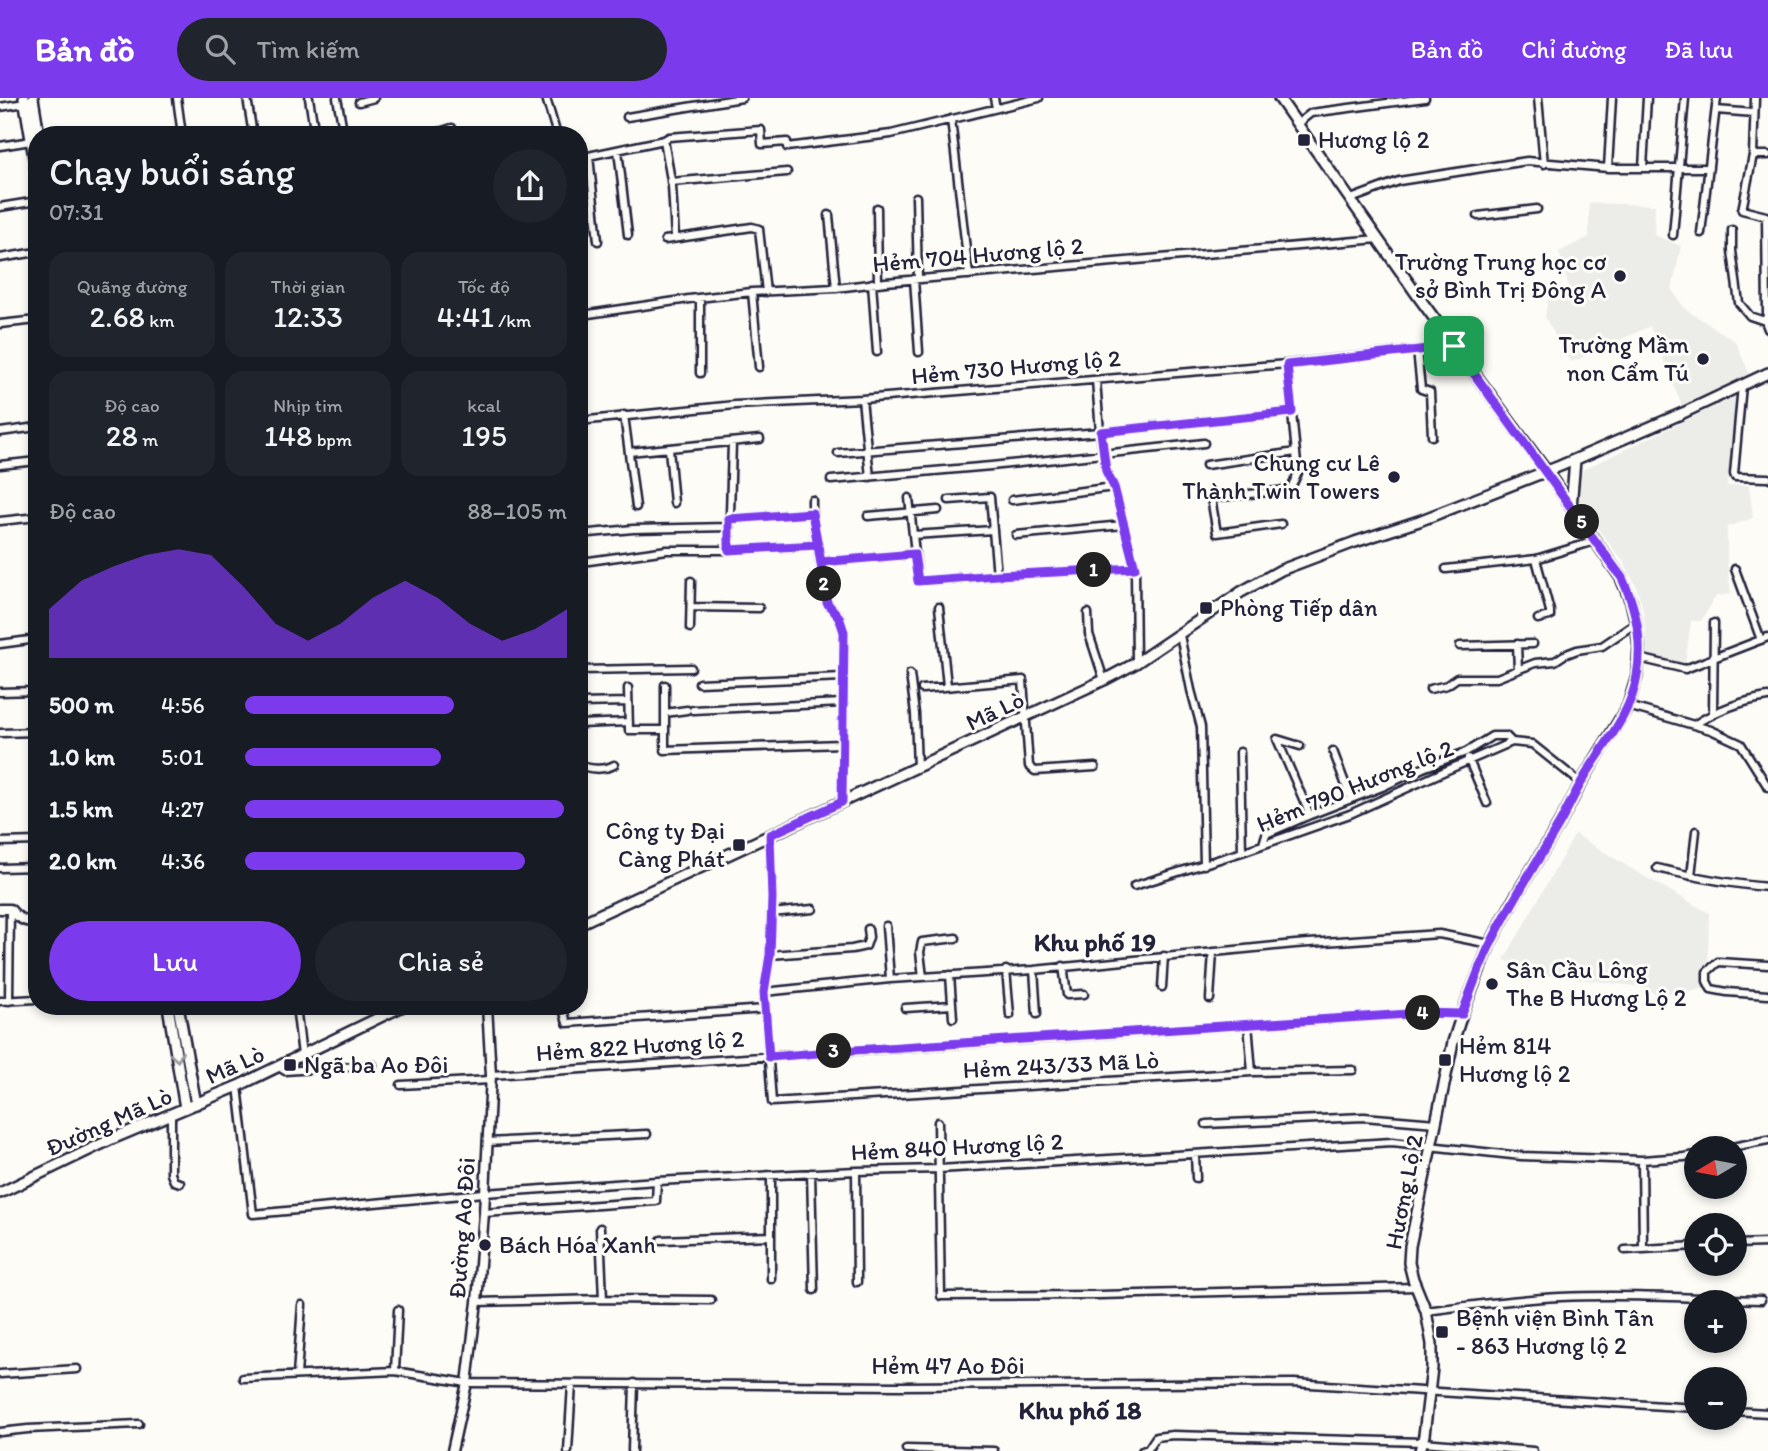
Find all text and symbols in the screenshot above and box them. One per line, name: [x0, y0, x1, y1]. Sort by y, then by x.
search box: [177, 18, 667, 81]
text: Bản đồ: [35, 30, 135, 69]
icon: search: [201, 30, 239, 68]
text: Tìm kiếm: [257, 33, 360, 65]
text: Bản đồ: [1411, 35, 1483, 64]
text: Chỉ đường: [1521, 35, 1627, 64]
text: Đã lưu: [1665, 35, 1733, 64]
place label: Hương lộ 2: [1318, 125, 1430, 154]
marker: Hương lộ 2: [1296, 132, 1312, 148]
text: Chạy buổi sáng: [49, 149, 295, 195]
button: share: [493, 149, 567, 223]
text: 07:31: [49, 198, 103, 226]
street label: Hẻm 704 Hương lộ 2: [871, 231, 1085, 278]
place label: Trường Trung học cơ sở Bình Trị Đông A: [1395, 247, 1607, 304]
marker: Trường Trung học cơ sở Bình Trị Đông A: [1612, 268, 1628, 284]
text: Quãng đường: [77, 275, 187, 298]
text: Thời gian: [271, 275, 345, 298]
text: Tốc độ: [458, 275, 510, 298]
text: 2.68: [90, 298, 145, 335]
text: 12:33: [273, 298, 343, 335]
text: 4:41: [437, 298, 494, 335]
text: km: [145, 309, 174, 332]
text: /km: [494, 309, 531, 332]
pin: [1424, 316, 1484, 376]
icon: arrive: [1435, 327, 1473, 365]
place label: Trường Mầm non Cẩm Tú: [1559, 330, 1689, 387]
street label: Hẻm 730 Hương lộ 2: [910, 343, 1122, 390]
marker: Trường Mầm non Cẩm Tú: [1695, 351, 1711, 367]
text: Độ cao: [104, 394, 160, 417]
text: Nhịp tim: [273, 394, 343, 417]
text: kcal: [467, 394, 501, 417]
text: 28: [106, 417, 138, 454]
text: 148: [264, 417, 312, 454]
text: 195: [461, 417, 507, 454]
text: m: [138, 428, 158, 451]
text: bpm: [312, 428, 352, 451]
place label: Chung cư Lê Thành Twin Towers: [1182, 448, 1380, 505]
marker: Chung cư Lê Thành Twin Towers: [1386, 469, 1402, 485]
text: Độ cao: [49, 497, 116, 525]
text: 88–105 m: [468, 497, 567, 525]
pin: 5: [1564, 504, 1600, 540]
text: 5: [1577, 510, 1586, 533]
pin: 1: [1076, 552, 1112, 588]
text: 1: [1089, 558, 1098, 581]
pin: 2: [806, 566, 842, 602]
text: 2: [819, 572, 829, 595]
place label: Phòng Tiếp dân: [1220, 593, 1378, 622]
marker: Phòng Tiếp dân: [1198, 600, 1214, 616]
street label: Mã Lò: [961, 684, 1029, 737]
text: 500 m: [49, 691, 114, 719]
text: 4:56: [161, 691, 205, 719]
street label: Hẻm 790 Hương lộ 2: [1252, 733, 1458, 838]
text: 1.0 km: [49, 743, 115, 771]
text: 5:01: [161, 743, 204, 771]
text: 1.5 km: [49, 795, 113, 823]
text: 4:27: [161, 795, 204, 823]
place label: Công ty Đại Càng Phát: [605, 816, 725, 873]
marker: Công ty Đại Càng Phát: [731, 837, 747, 853]
text: 2.0 km: [49, 847, 117, 875]
text: 4:36: [161, 847, 205, 875]
button: Lưu: [49, 921, 301, 1001]
button: Chia sẻ: [315, 921, 567, 1001]
district label: Khu phố 19: [1034, 926, 1156, 958]
place label: Sân Cầu Lông The B Hương Lộ 2: [1506, 955, 1687, 1012]
marker: Sân Cầu Lông The B Hương Lộ 2: [1484, 976, 1500, 992]
pin: 4: [1406, 996, 1440, 1030]
text: 4: [1417, 1001, 1428, 1024]
street label: Hẻm 822 Hương lộ 2: [535, 1024, 745, 1067]
place label: Hẻm 814 Hương lộ 2: [1459, 1031, 1571, 1088]
pin: 3: [816, 1034, 852, 1068]
street label: Mã Lò: [201, 1039, 269, 1090]
text: 3: [828, 1039, 839, 1062]
street label: Hẻm 243/33 Mã Lò: [962, 1045, 1160, 1084]
place label: Ngã ba Ao Đôi: [304, 1050, 448, 1079]
one-way arrow: [169, 1051, 184, 1063]
marker: Hẻm 814 Hương lộ 2: [1437, 1052, 1453, 1068]
marker: Ngã ba Ao Đôi: [282, 1057, 298, 1073]
street label: Đường Mã Lò: [41, 1081, 176, 1162]
street label: Hẻm 840 Hương lộ 2: [850, 1126, 1064, 1167]
street label: Hương Lộ 2: [1378, 1132, 1429, 1252]
north arrow: [1684, 1136, 1746, 1199]
map controls: [1684, 1136, 1747, 1430]
street label: Đường Ao Đôi: [442, 1156, 481, 1300]
button: locate: [1684, 1213, 1747, 1276]
place label: Bách Hóa Xanh: [499, 1230, 656, 1259]
marker: Bách Hóa Xanh: [477, 1237, 493, 1253]
button: +: [1684, 1290, 1747, 1353]
place label: Bệnh viện Bình Tân - 863 Hương lộ 2: [1456, 1303, 1654, 1360]
marker: Bệnh viện Bình Tân - 863 Hương lộ 2: [1434, 1324, 1450, 1340]
street label: Hẻm 47 Ao Đôi: [871, 1351, 1025, 1380]
button: −: [1684, 1367, 1747, 1430]
district label: Khu phố 18: [1019, 1394, 1141, 1426]

